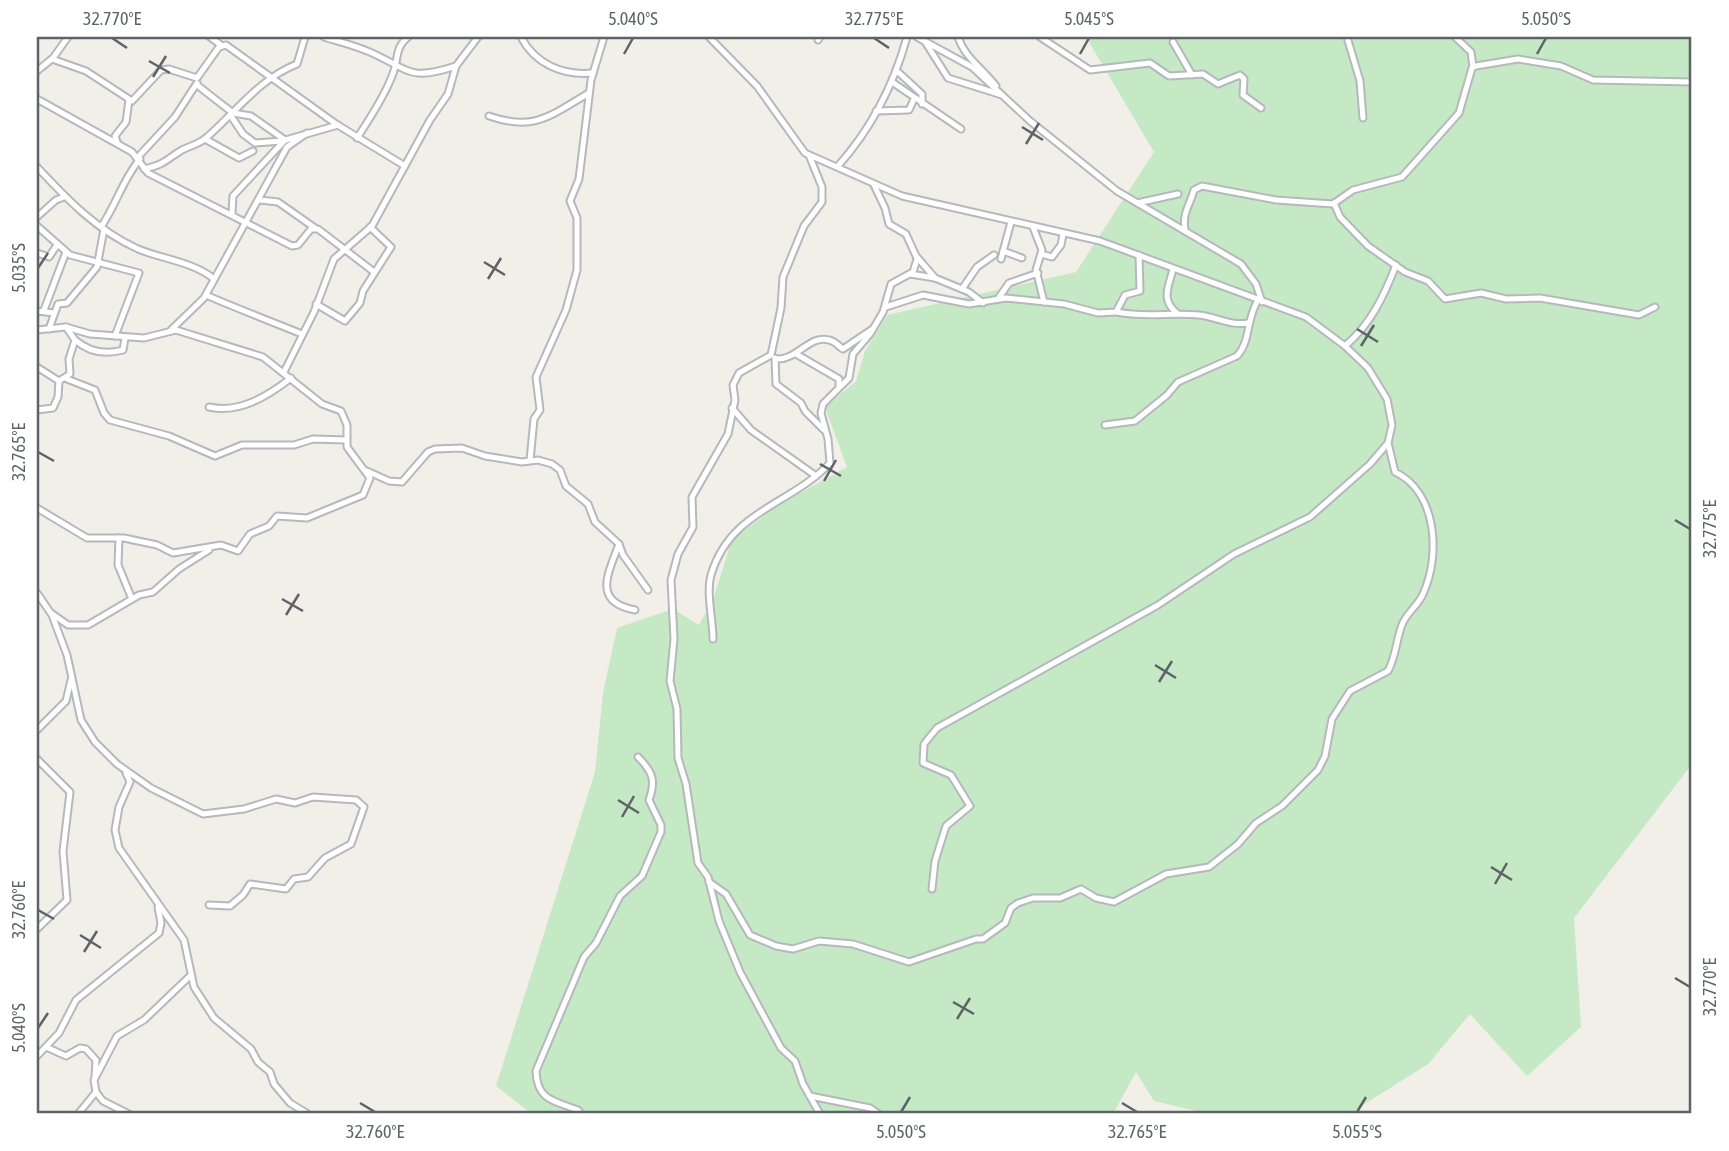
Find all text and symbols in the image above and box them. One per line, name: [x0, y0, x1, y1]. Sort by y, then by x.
text: 32.770°E: [83, 8, 141, 29]
text: 5.040°S: [608, 8, 658, 29]
text: 32.775°E: [845, 8, 903, 29]
text: 5.045°S: [1064, 8, 1114, 29]
text: 5.050°S: [1521, 8, 1571, 29]
text: 5.035°S: [8, 243, 29, 293]
text: 32.765°E: [8, 423, 29, 481]
text: 32.775°E: [1699, 500, 1720, 558]
text: 32.760°E: [8, 881, 29, 939]
text: 32.770°E: [1699, 958, 1720, 1016]
text: 5.040°S: [8, 1003, 29, 1053]
text: 32.760°E: [346, 1121, 404, 1142]
text: 5.050°S: [876, 1121, 926, 1142]
text: 32.765°E: [1108, 1121, 1166, 1142]
text: 5.055°S: [1332, 1121, 1382, 1142]

